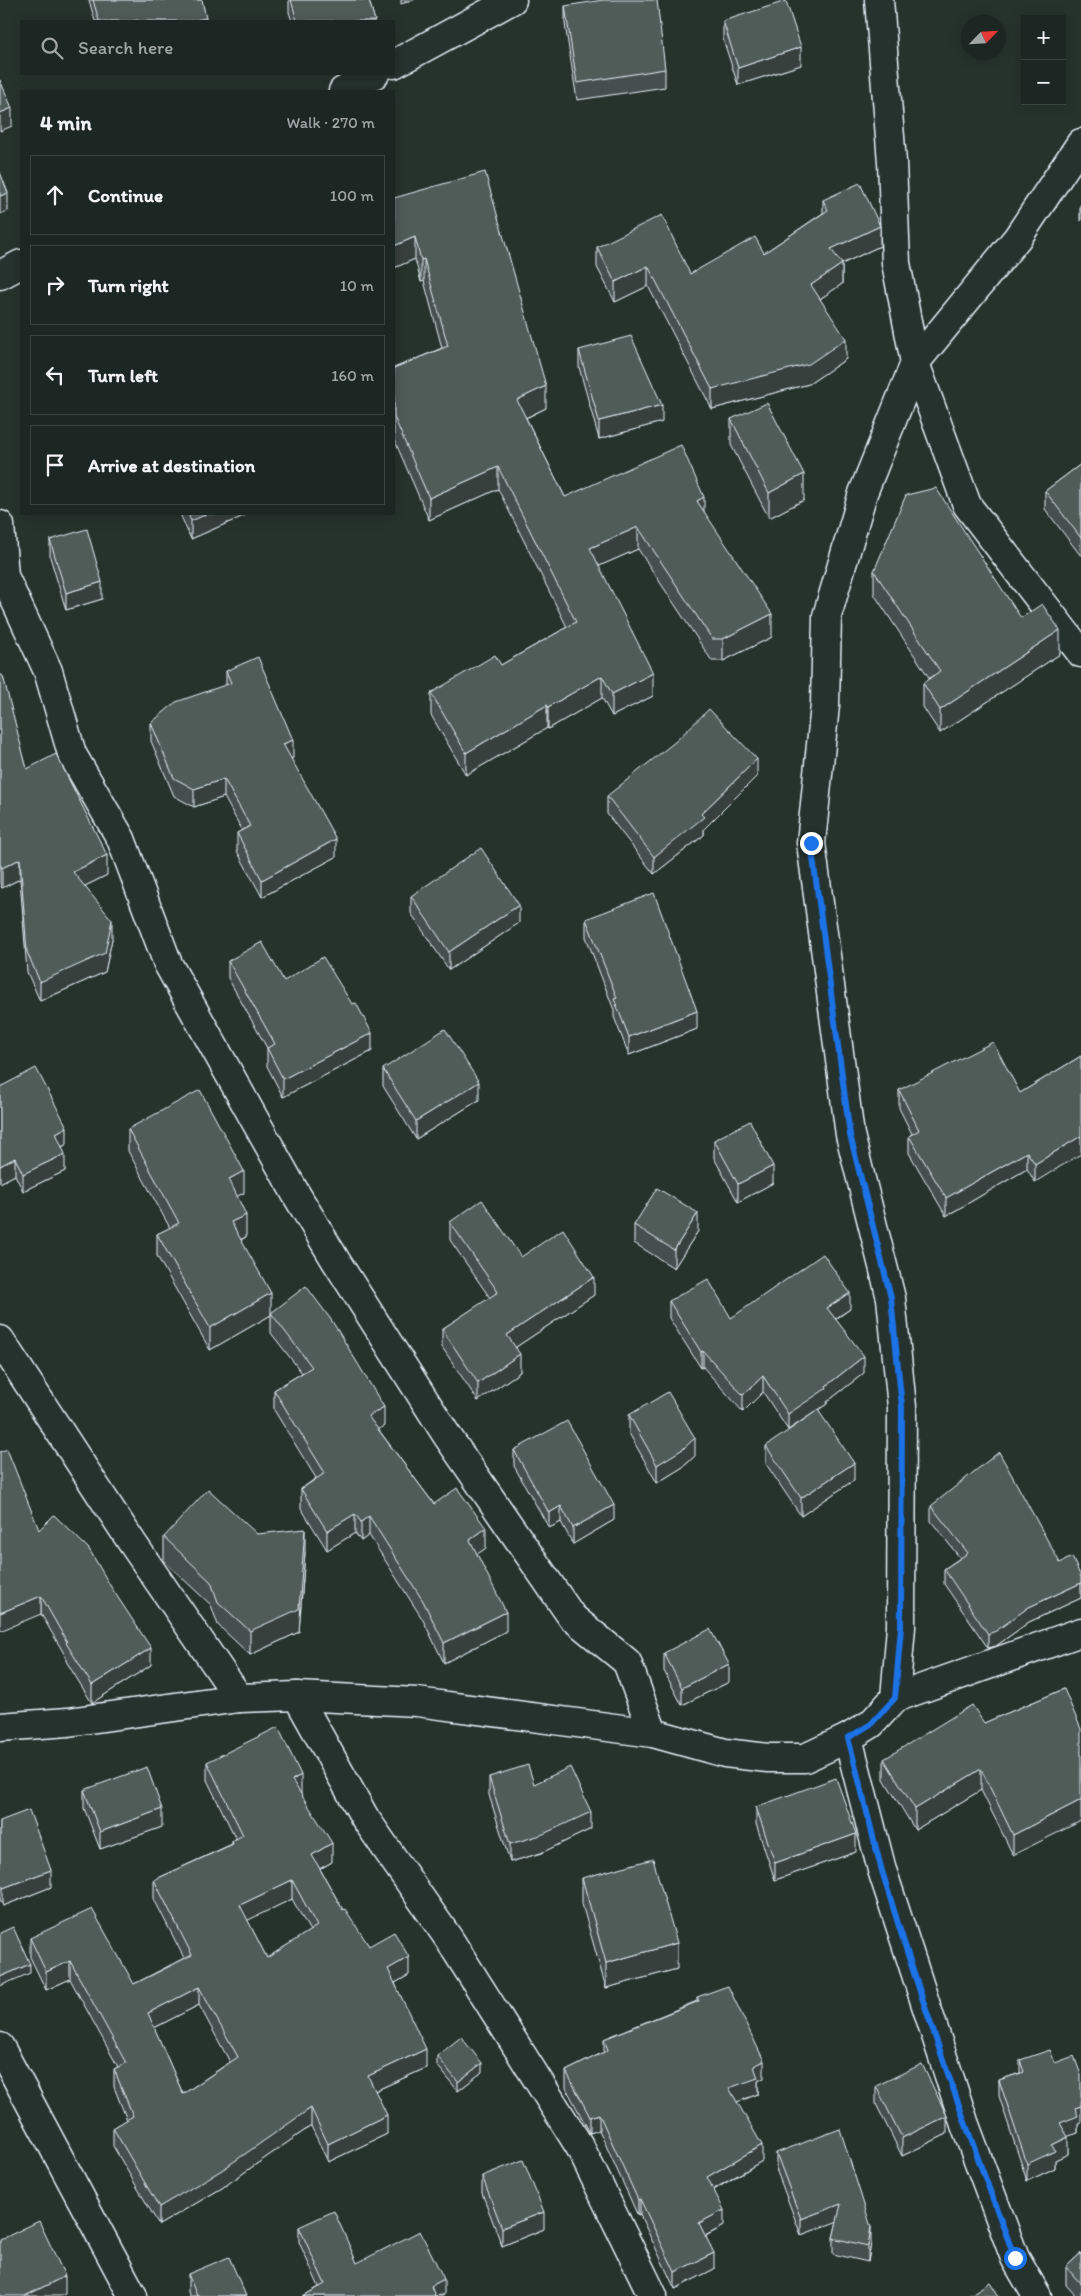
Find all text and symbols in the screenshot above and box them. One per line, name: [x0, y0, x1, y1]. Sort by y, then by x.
north arrow: [961, 15, 1006, 60]
map controls: [1021, 15, 1066, 105]
button: +: [1021, 15, 1066, 60]
search box: [20, 20, 395, 75]
icon: search: [38, 34, 66, 62]
text: Search here: [78, 36, 173, 59]
button: −: [1021, 60, 1066, 105]
text: 4 min: [40, 110, 92, 135]
text: Walk · 270 m: [287, 113, 375, 132]
icon: ahead: [41, 181, 69, 209]
text: Continue: [88, 184, 163, 207]
text: 100 m: [330, 186, 374, 205]
icon: right: [41, 271, 69, 299]
text: Turn right: [88, 274, 169, 297]
text: 10 m: [340, 276, 374, 295]
icon: left: [41, 361, 69, 389]
text: Turn left: [88, 364, 158, 387]
text: 160 m: [331, 366, 374, 385]
icon: arrive: [41, 451, 69, 479]
text: Arrive at destination: [88, 454, 255, 477]
route end: [800, 832, 823, 855]
route start: [1004, 2247, 1027, 2270]

